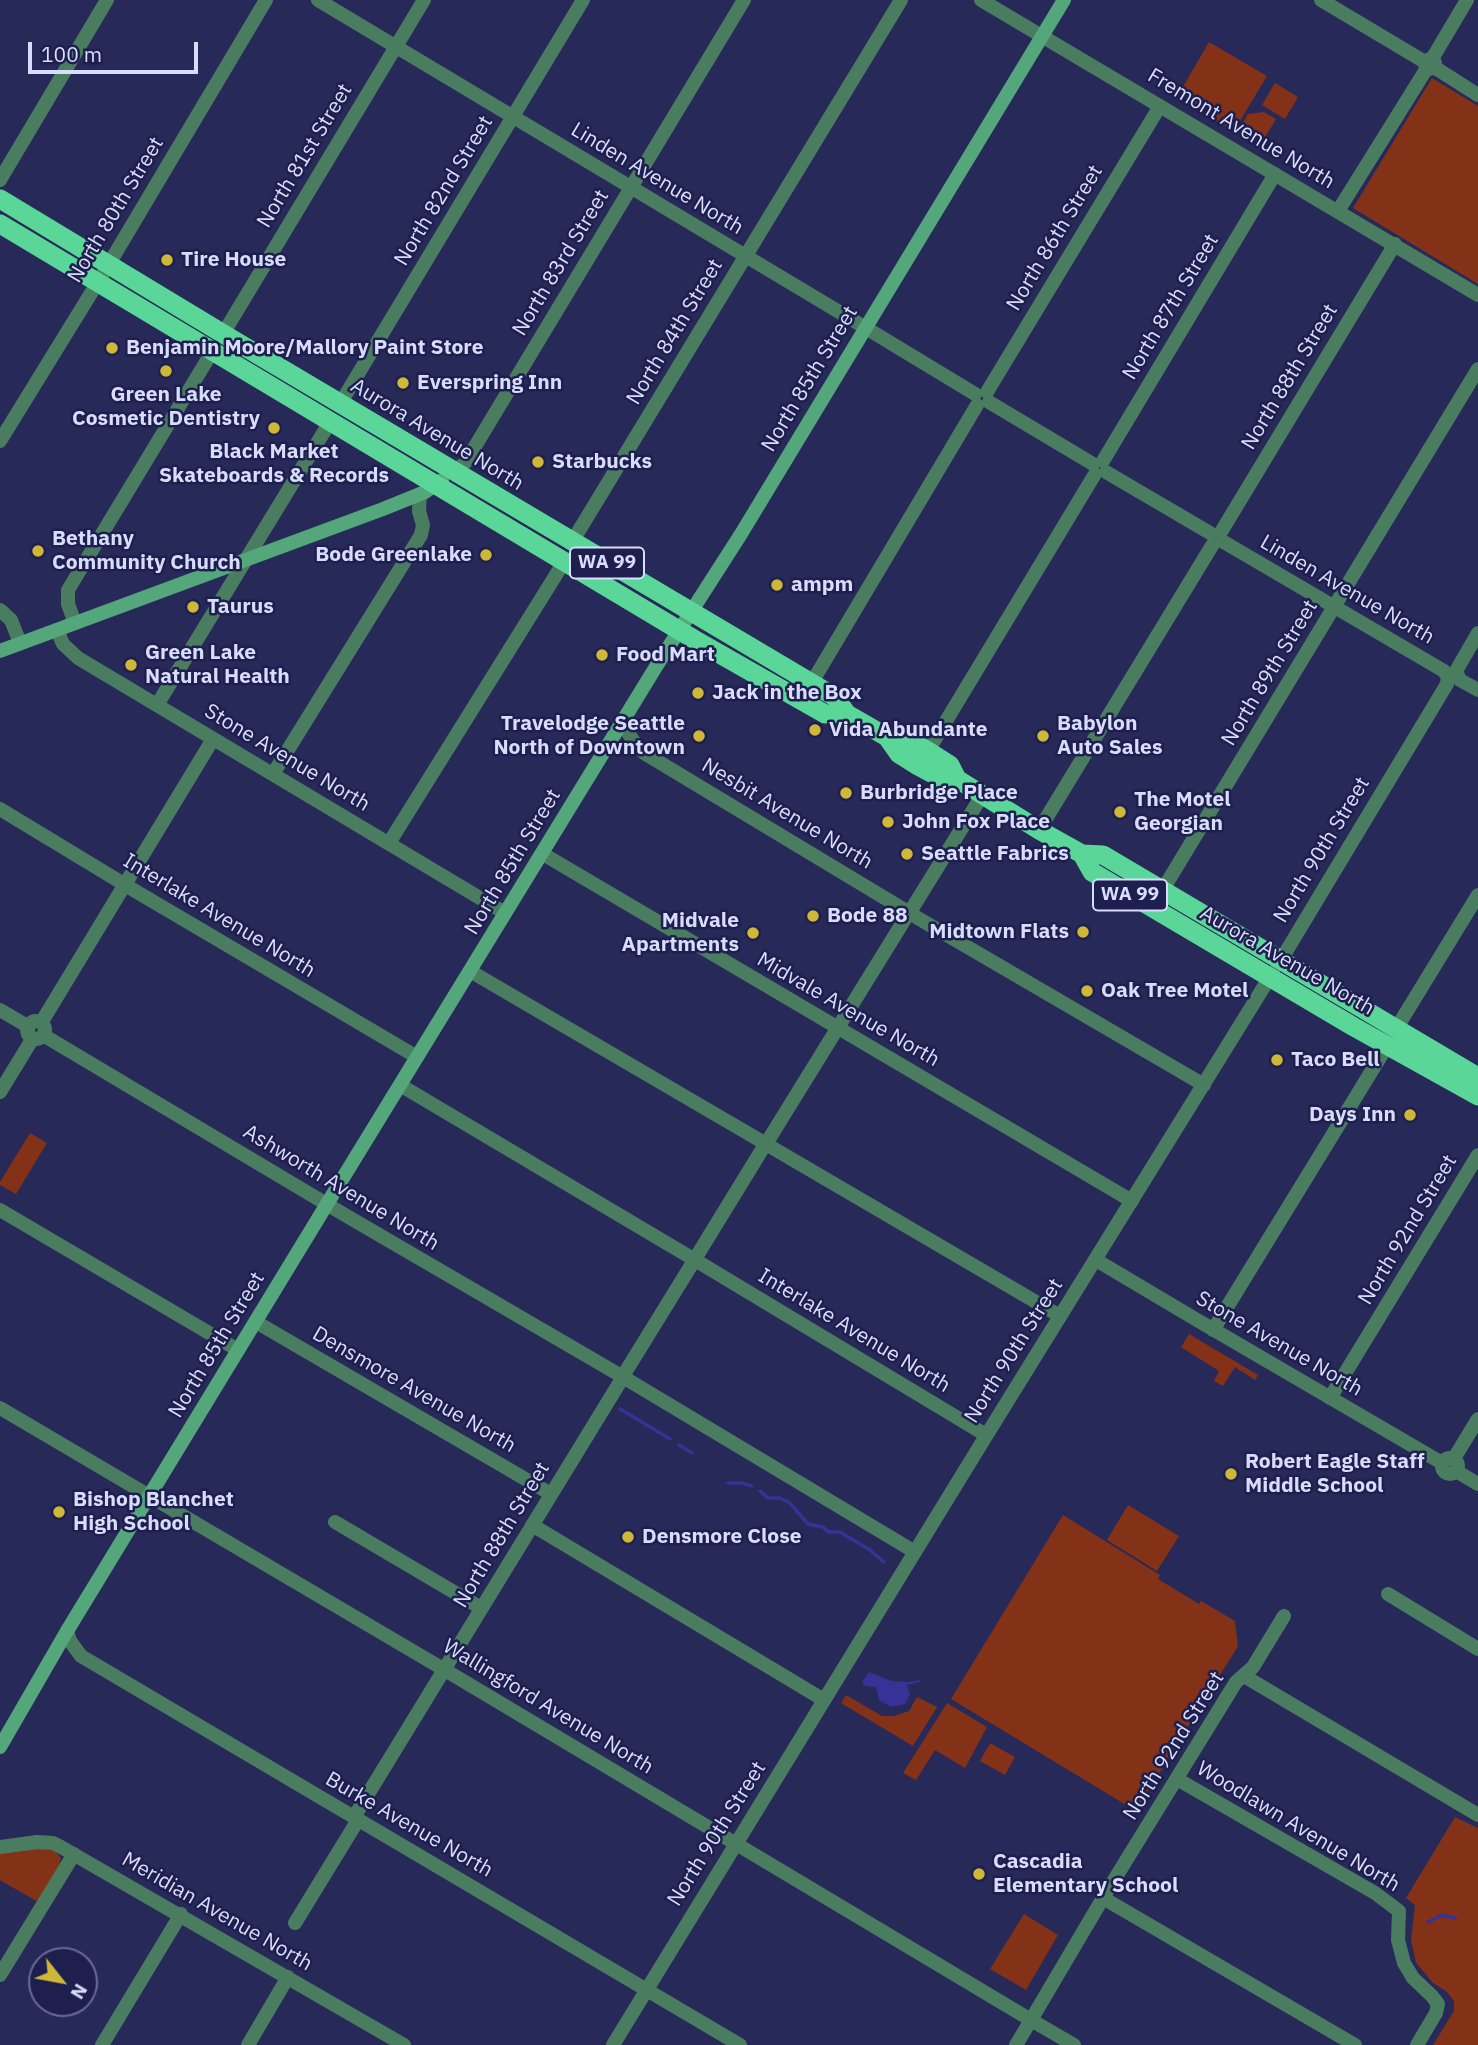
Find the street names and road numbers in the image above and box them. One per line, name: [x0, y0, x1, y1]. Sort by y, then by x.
street label: Fremont Avenue North: [1143, 63, 1339, 195]
street label: North 81st Street: [252, 79, 358, 233]
street label: North 82nd Street: [389, 111, 499, 271]
street label: Linden Avenue North: [566, 117, 748, 241]
street label: North 80th Street: [63, 132, 169, 288]
street label: North 86th Street: [1002, 160, 1108, 316]
street label: North 83rd Street: [507, 185, 615, 341]
street label: North 87th Street: [1118, 229, 1224, 385]
street label: North 84th Street: [622, 254, 728, 410]
street label: North 88th Street: [1237, 299, 1343, 455]
street label: North 85th Street: [757, 301, 863, 457]
street label: Aurora Avenue North: [346, 373, 528, 497]
street label: Linden Avenue North: [1255, 530, 1439, 650]
road number: WA 99: [570, 548, 644, 578]
street label: North 89th Street: [1217, 595, 1323, 751]
street label: Stone Avenue North: [200, 699, 374, 817]
street label: Nesbit Avenue North: [697, 753, 877, 875]
street label: North 90th Street: [1269, 772, 1375, 928]
street label: North 85th Street: [460, 784, 566, 940]
street label: Interlake Avenue North: [118, 849, 320, 983]
road number: WA 99: [1093, 880, 1167, 911]
street label: Aurora Avenue North: [1195, 901, 1379, 1021]
street label: Midvale Avenue North: [752, 947, 944, 1073]
street label: Ashworth Avenue North: [238, 1119, 444, 1257]
street label: North 92nd Street: [1353, 1150, 1463, 1310]
street label: Interlake Avenue North: [753, 1264, 955, 1398]
street label: North 85th Street: [164, 1267, 270, 1423]
street label: North 90th Street: [959, 1274, 1069, 1428]
street label: Stone Avenue North: [1191, 1286, 1367, 1402]
street label: Densmore Avenue North: [308, 1321, 520, 1459]
street label: North 88th Street: [449, 1457, 555, 1613]
street label: Wallingford Avenue North: [438, 1634, 658, 1780]
street label: North 92nd Street: [1118, 1667, 1230, 1825]
street label: Woodlawn Avenue North: [1192, 1756, 1404, 1898]
street label: North 90th Street: [662, 1757, 772, 1911]
street label: Burke Avenue North: [321, 1767, 497, 1883]
street label: Meridian Avenue North: [117, 1847, 317, 1977]

